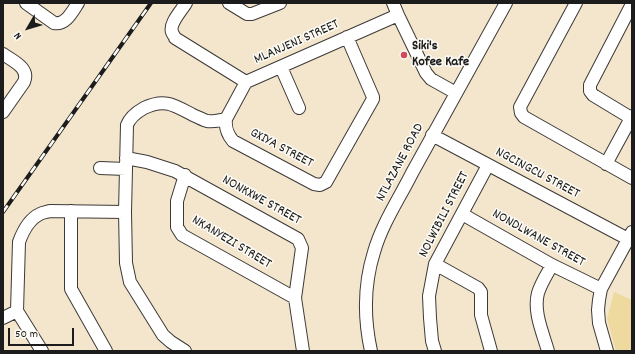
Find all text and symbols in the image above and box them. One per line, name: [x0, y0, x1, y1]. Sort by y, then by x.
north arrow: [8, 8, 48, 48]
street label: MLANJENI STREET: [252, 17, 342, 69]
text: N: [11, 28, 27, 42]
place label: Siki's Kofee Kafe: [412, 39, 469, 72]
marker: Siki's Kofee Kafe: [399, 50, 409, 60]
street label: NTLAZANE ROAD: [373, 121, 429, 205]
street label: GXIYA STREET: [246, 125, 316, 173]
street label: NGCINGCU STREET: [492, 145, 582, 203]
street label: NOLWIBILI STREET: [416, 169, 474, 261]
street label: NONKXWE STREET: [219, 172, 303, 230]
street label: NONDLWANE STREET: [488, 206, 588, 272]
street label: NKANYEZI STREET: [188, 213, 274, 273]
scale bar: [10, 320, 76, 346]
text: 50 m: [15, 326, 38, 343]

